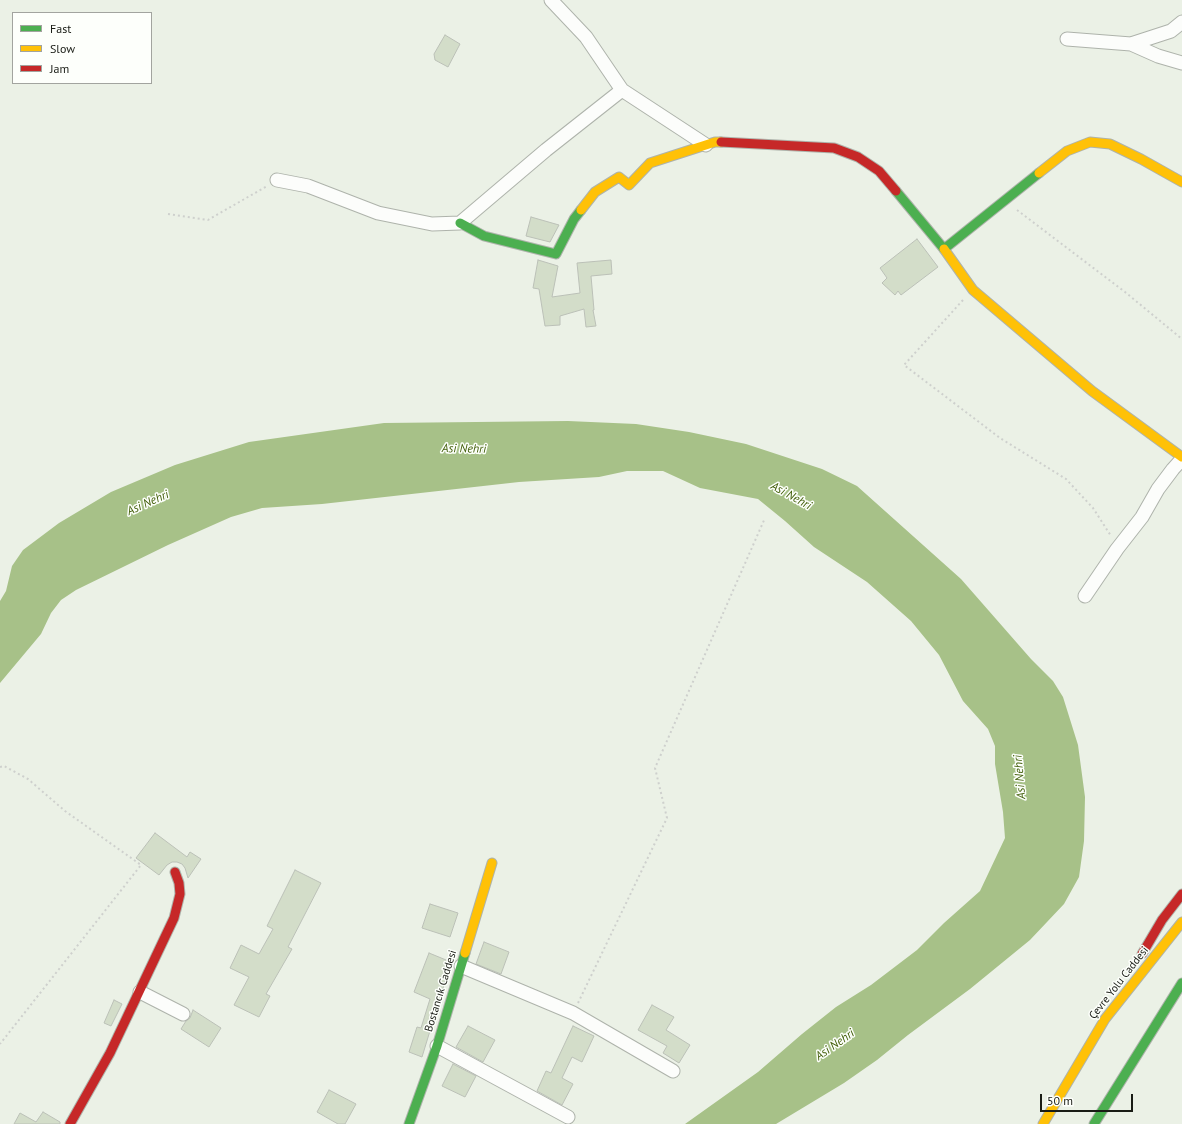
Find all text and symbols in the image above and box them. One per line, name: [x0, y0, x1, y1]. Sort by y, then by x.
legend: [12, 12, 152, 84]
text: Fast: [50, 21, 71, 36]
text: Slow: [50, 41, 75, 56]
text: Jam: [50, 61, 69, 76]
water label: Asi Nehri: [442, 441, 486, 457]
water label: Asi Nehri: [768, 479, 814, 513]
water label: Asi Nehri: [125, 487, 171, 519]
water label: Asi Nehri: [1011, 754, 1029, 800]
street label: Çevre Yolu Caddesi: [1087, 944, 1151, 1022]
street label: Bostancık Caddesi: [422, 949, 460, 1033]
water label: Asi Nehri: [813, 1026, 857, 1064]
scale bar: [1042, 1086, 1135, 1112]
text: 50 m: [1047, 1093, 1073, 1108]

